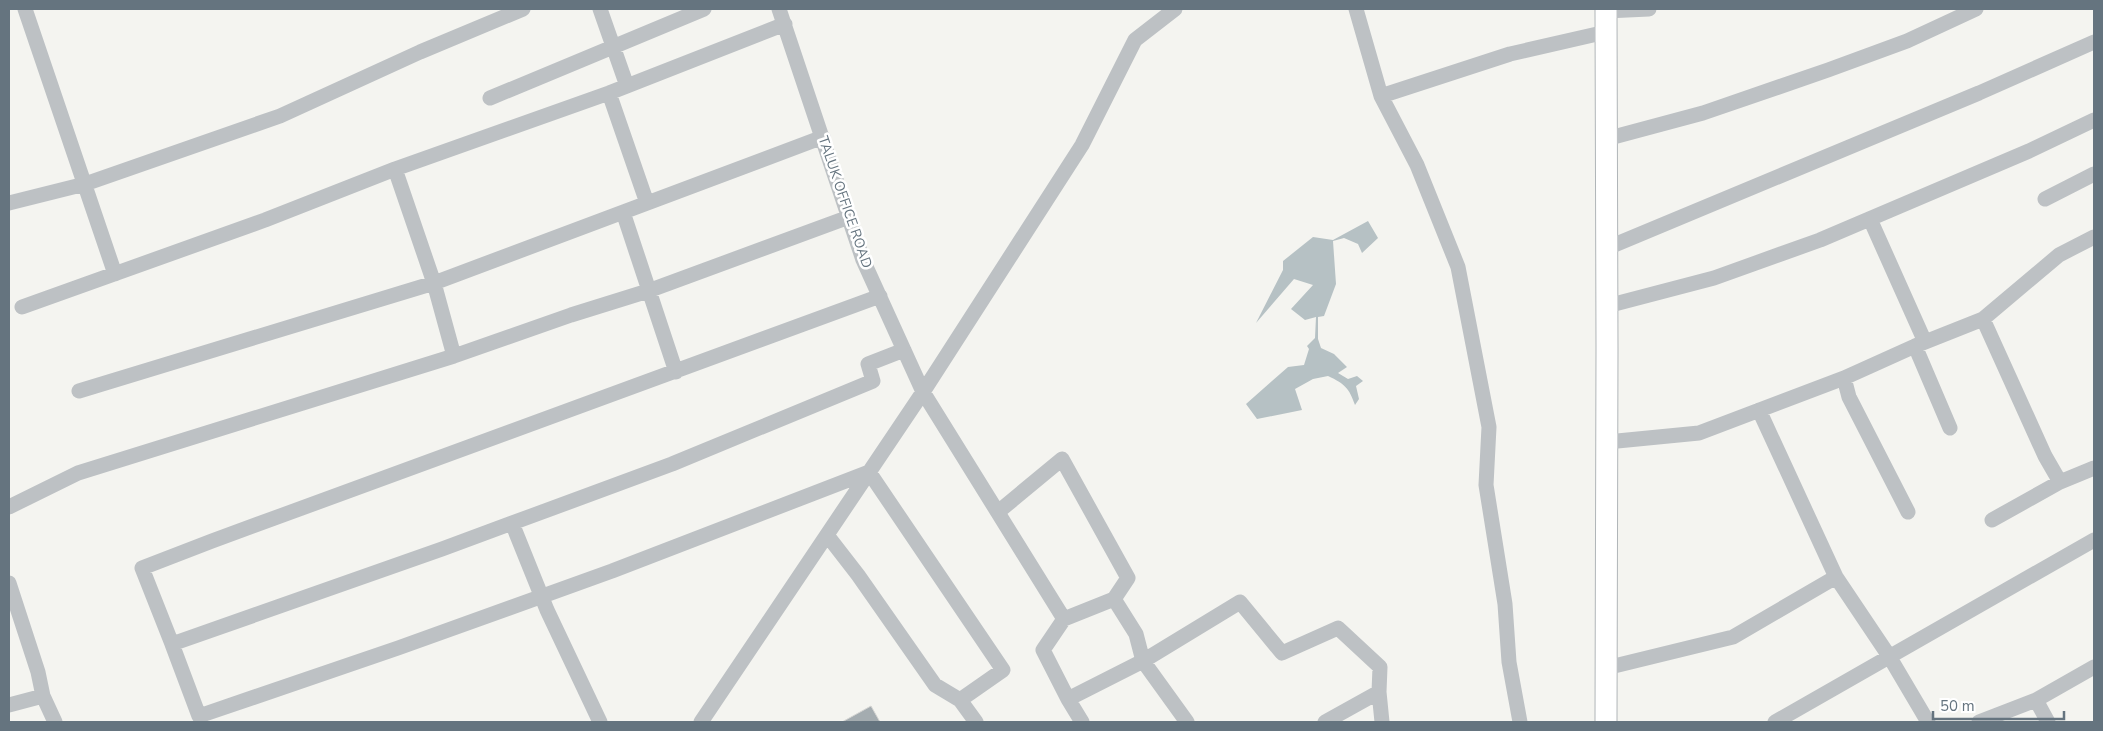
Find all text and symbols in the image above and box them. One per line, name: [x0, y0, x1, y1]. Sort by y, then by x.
street label: TALUK OFFICE ROAD: [813, 133, 877, 271]
scale bar: [1933, 688, 2064, 720]
text: 50 m: [1940, 696, 1975, 716]

